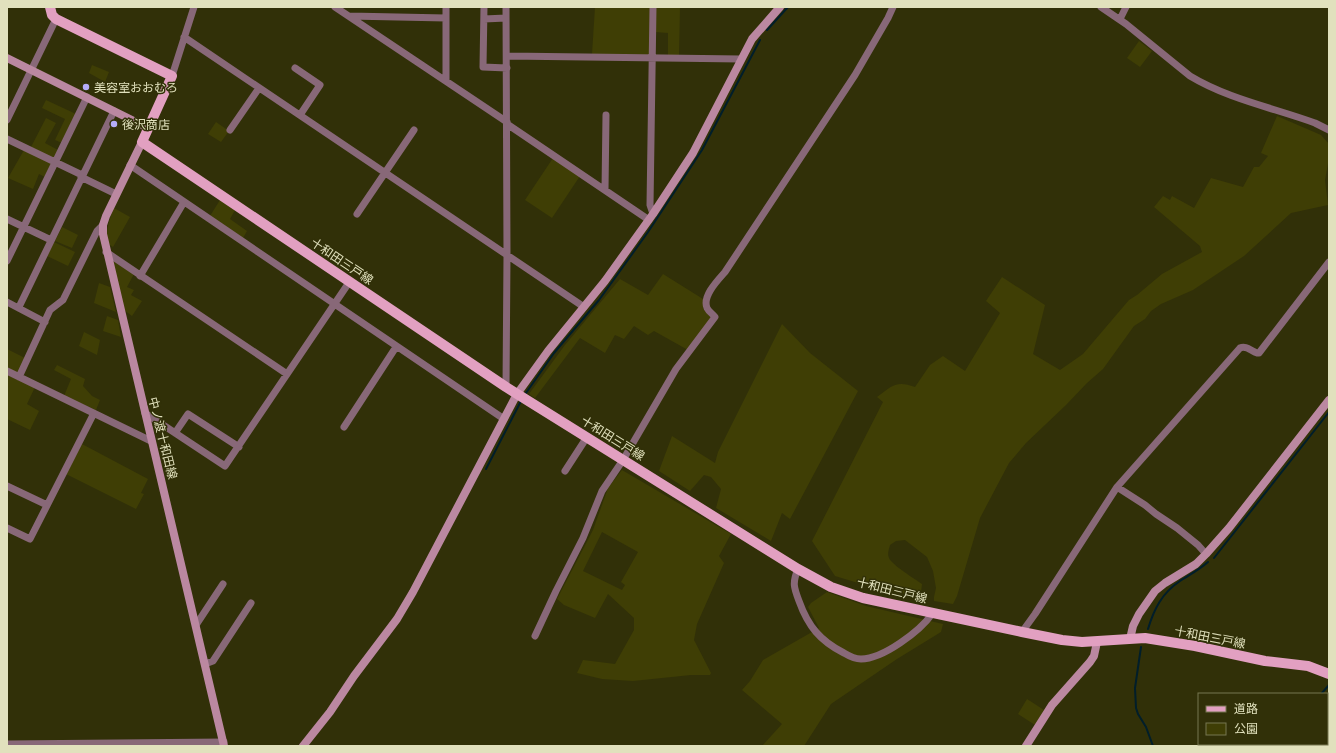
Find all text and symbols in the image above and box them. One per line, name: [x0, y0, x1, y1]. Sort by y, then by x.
place label: 美容室おおむろ: [94, 80, 178, 95]
marker: 美容室おおむろ: [81, 82, 91, 92]
place label: 後沢商店: [122, 117, 170, 132]
marker: 後沢商店: [109, 119, 119, 129]
street label: 十和田三戸線: [308, 235, 376, 287]
street label: 中ノ渡十和田線: [146, 395, 180, 481]
street label: 十和田三戸線: [578, 413, 648, 463]
street label: 十和田三戸線: [855, 574, 929, 606]
street label: 十和田三戸線: [1173, 623, 1247, 651]
legend: [1198, 693, 1328, 745]
text: 道路: [1234, 701, 1258, 716]
text: 公園: [1234, 721, 1258, 736]

